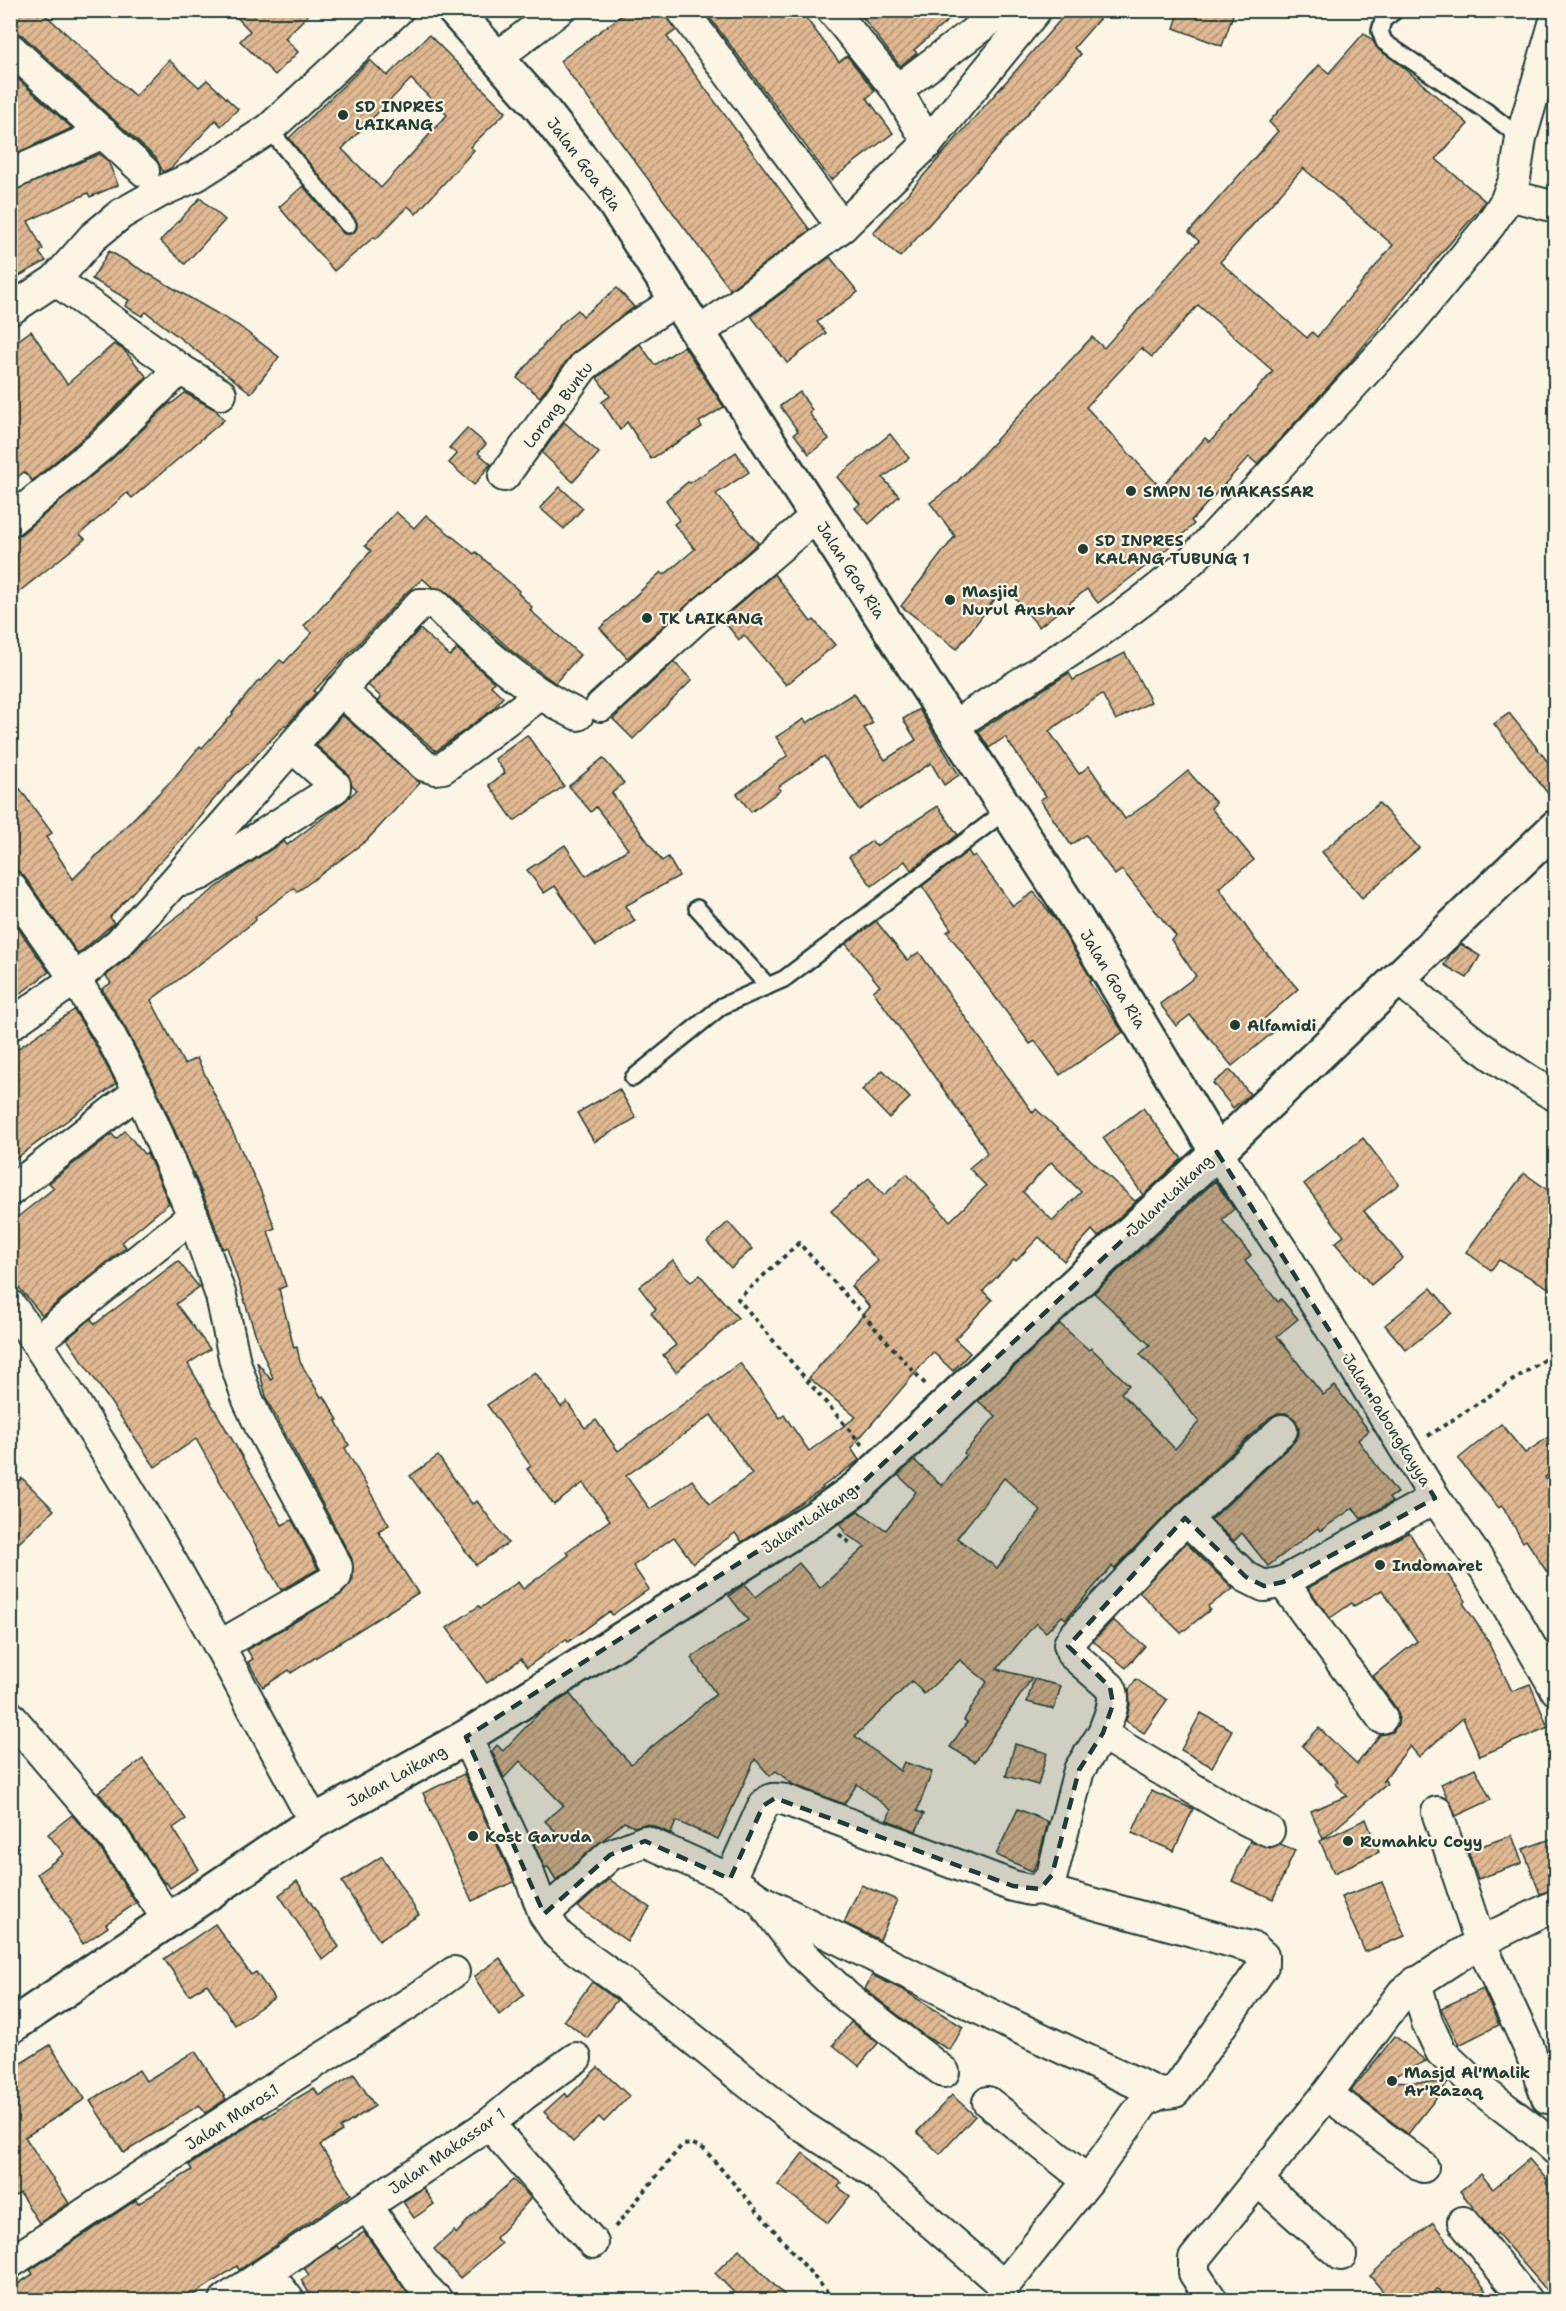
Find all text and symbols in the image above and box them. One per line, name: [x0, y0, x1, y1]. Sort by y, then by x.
place label: SD INPRES LAIKANG: [355, 96, 444, 135]
marker: SD INPRES LAIKANG: [336, 108, 350, 122]
street label: Jalan Goa Ria: [542, 113, 626, 215]
street label: Lorong Buntu: [519, 357, 597, 453]
place label: SMPN 16 MAKASSAR: [1143, 481, 1314, 502]
marker: SMPN 16 MAKASSAR: [1124, 484, 1138, 498]
street label: Jalan Goa Ria: [812, 517, 890, 623]
place label: SD INPRES KALANG TUBUNG 1: [1095, 530, 1250, 569]
marker: SD INPRES KALANG TUBUNG 1: [1076, 542, 1090, 556]
place label: Masjid Nurul Anshar: [962, 581, 1076, 620]
marker: Masjid Nurul Anshar: [943, 593, 957, 607]
place label: TK LAIKANG: [659, 608, 763, 629]
marker: TK LAIKANG: [640, 611, 654, 625]
street label: Jalan Goa Ria: [1075, 926, 1151, 1032]
place label: Alfamidi: [1247, 1015, 1317, 1036]
marker: Alfamidi: [1228, 1018, 1242, 1032]
street label: Jalan Laikang: [1123, 1150, 1218, 1240]
street label: Jalan Pabongkayya: [1338, 1350, 1436, 1490]
street label: Jalan Laikang: [757, 1479, 861, 1559]
place label: Indomaret: [1392, 1555, 1483, 1576]
marker: Indomaret: [1373, 1558, 1387, 1572]
street label: Jalan Laikang: [344, 1740, 450, 1812]
place label: Kost Garuda: [485, 1826, 592, 1847]
marker: Kost Garuda: [466, 1829, 480, 1843]
place label: Rumahku Coyy: [1360, 1831, 1483, 1852]
marker: Rumahku Coyy: [1341, 1834, 1355, 1848]
place label: Masjd Al'Malik Ar'Razaq: [1404, 2062, 1530, 2101]
marker: Masjd Al'Malik Ar'Razaq: [1385, 2074, 1399, 2088]
street label: Jalan Maros.1: [181, 2079, 283, 2155]
street label: Jalan Makassar 1: [384, 2103, 510, 2199]

